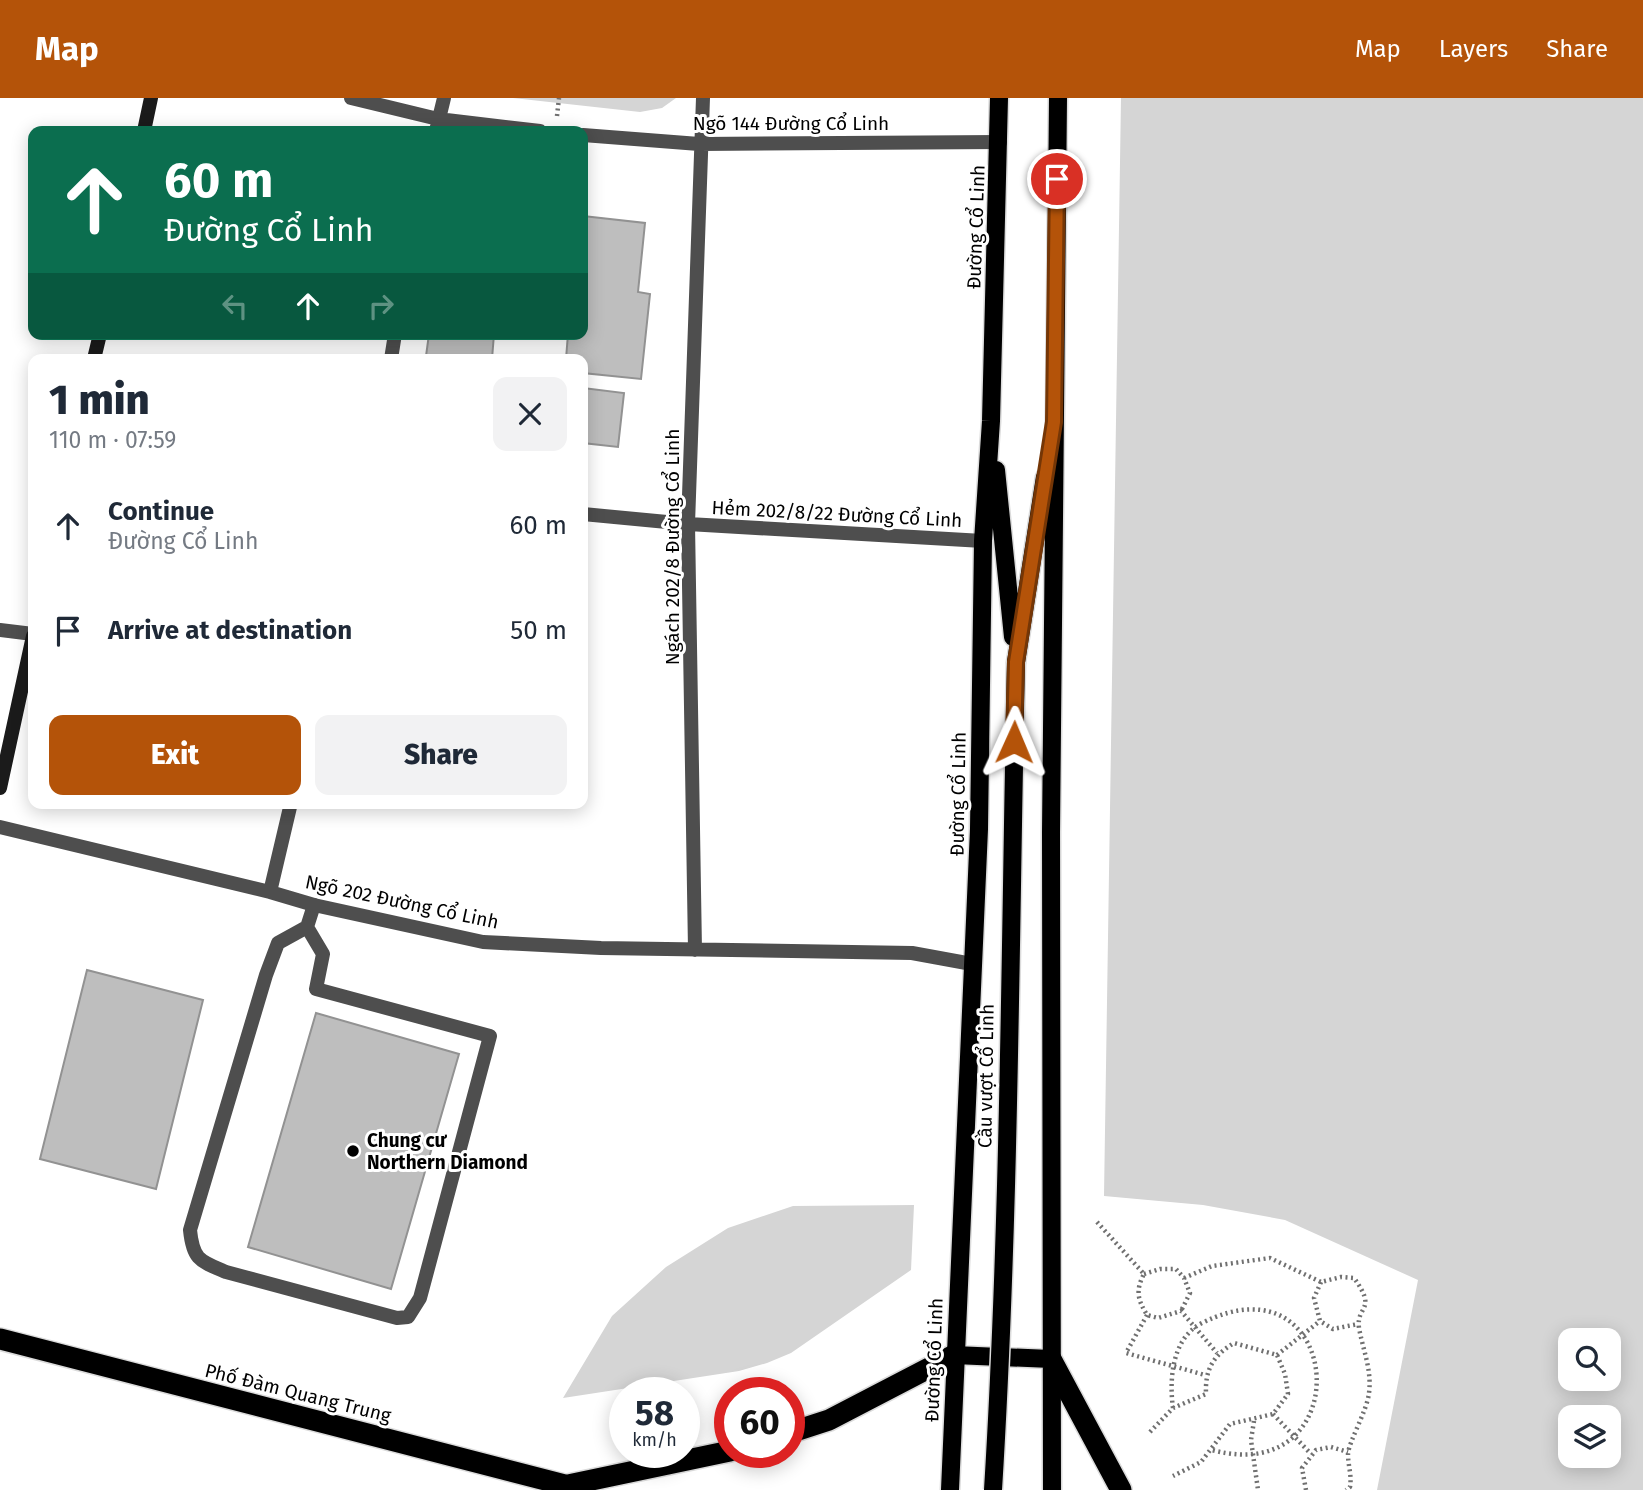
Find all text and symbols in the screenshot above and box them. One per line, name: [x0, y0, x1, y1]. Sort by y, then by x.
text: Map: [35, 29, 99, 69]
text: Map: [1355, 35, 1401, 63]
text: Layers: [1439, 35, 1508, 63]
text: Share: [1546, 35, 1608, 63]
street label: Ngõ 144 Đường Cổ Linh: [693, 112, 889, 135]
pin: [1027, 149, 1087, 209]
text: 60 m: [164, 151, 273, 210]
icon: ahead: [49, 154, 140, 245]
icon: arrive: [1038, 160, 1076, 198]
street label: Đường Cổ Linh: [962, 164, 990, 290]
text: Đường Cổ Linh: [164, 211, 373, 249]
icon: left: [216, 287, 254, 325]
icon: ahead: [289, 287, 327, 325]
icon: right: [362, 287, 400, 325]
text: 1 min: [49, 375, 150, 425]
button: close: [493, 377, 567, 451]
text: 110 m · 07:59: [49, 426, 176, 454]
street label: Ngách 202/8 Đường Cổ Linh: [661, 429, 684, 665]
text: Continue: [108, 496, 214, 527]
street label: Hẻm 202/8/22 Đường Cổ Linh: [711, 496, 963, 532]
icon: ahead: [49, 507, 87, 545]
text: 60 m: [509, 510, 567, 541]
text: Đường Cổ Linh: [108, 527, 259, 555]
icon: arrive: [49, 612, 87, 650]
text: Arrive at destination: [108, 615, 352, 646]
text: 50 m: [510, 615, 567, 646]
position arrow: [977, 705, 1051, 779]
button: Exit: [49, 715, 301, 795]
button: Share: [315, 715, 567, 795]
street label: Đường Cổ Linh: [945, 732, 971, 856]
street label: Ngõ 202 Đường Cổ Linh: [303, 870, 501, 934]
street label: Cầu vượt Cổ Linh: [973, 1004, 999, 1148]
place label: Chung cư Northern Diamond: [367, 1129, 528, 1174]
marker: Chung cư Northern Diamond: [345, 1143, 361, 1159]
street label: Đường Cổ Linh: [920, 1297, 948, 1423]
map controls: [1558, 1328, 1621, 1468]
button: search: [1558, 1328, 1621, 1391]
street label: Phố Đàm Quang Trung: [203, 1359, 394, 1427]
speed limit sign: 60: [714, 1377, 805, 1468]
text: 58: [635, 1392, 674, 1434]
button: layers: [1558, 1405, 1621, 1468]
text: km/h: [632, 1429, 677, 1451]

